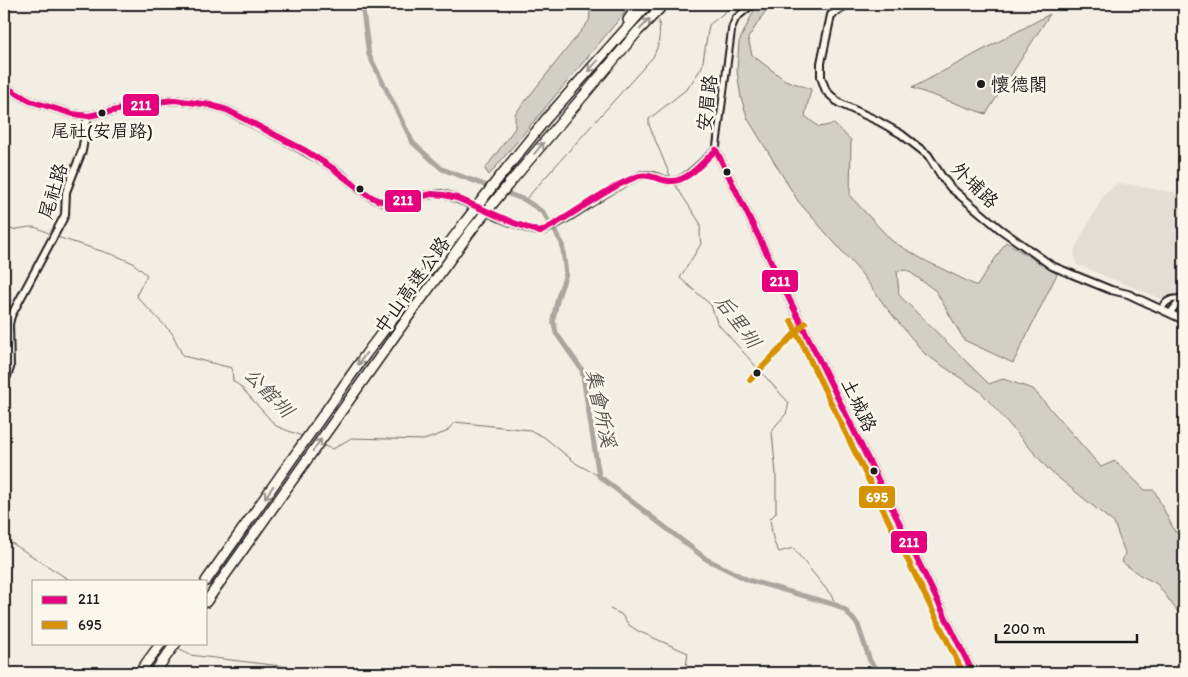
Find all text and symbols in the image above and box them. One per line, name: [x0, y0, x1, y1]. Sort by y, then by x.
one-way arrow: [639, 18, 651, 30]
one-way arrow: [587, 60, 598, 73]
street label: 安眉路: [692, 73, 722, 133]
place label: 懷德閣: [991, 73, 1048, 96]
marker: 懷德閣: [975, 78, 987, 90]
line badge: 211: [122, 93, 160, 117]
text: 211: [131, 97, 152, 114]
marker: 尾社(安眉路): [97, 108, 107, 118]
place label: 尾社(安眉路): [51, 120, 153, 142]
one-way arrow: [534, 141, 545, 154]
street label: 外埔路: [947, 157, 1003, 213]
street label: 尾社路: [34, 160, 72, 222]
unlabelled marker: [722, 167, 732, 177]
unlabelled marker: [355, 184, 365, 194]
line badge: 211: [384, 189, 422, 213]
text: 211: [393, 192, 414, 209]
street label: 中山高速公路: [369, 232, 455, 338]
line badge: 211: [761, 269, 799, 293]
text: 211: [770, 273, 791, 290]
water label: 后里圳: [710, 290, 767, 354]
one-way arrow: [357, 352, 367, 366]
water label: 公館圳: [240, 362, 300, 423]
water label: 集會所溪: [581, 366, 621, 451]
unlabelled marker: [752, 368, 762, 378]
street label: 土城路: [836, 374, 882, 436]
one-way arrow: [312, 438, 322, 452]
unlabelled marker: [869, 466, 879, 476]
one-way arrow: [264, 485, 274, 499]
line badge: 695: [858, 485, 896, 509]
text: 695: [866, 489, 889, 506]
line badge: 211: [890, 530, 928, 554]
text: 211: [899, 534, 920, 551]
legend: [32, 580, 208, 644]
text: 211: [78, 590, 100, 608]
scale bar: [996, 612, 1137, 644]
text: 695: [78, 616, 102, 634]
text: 200 m: [1003, 620, 1046, 638]

